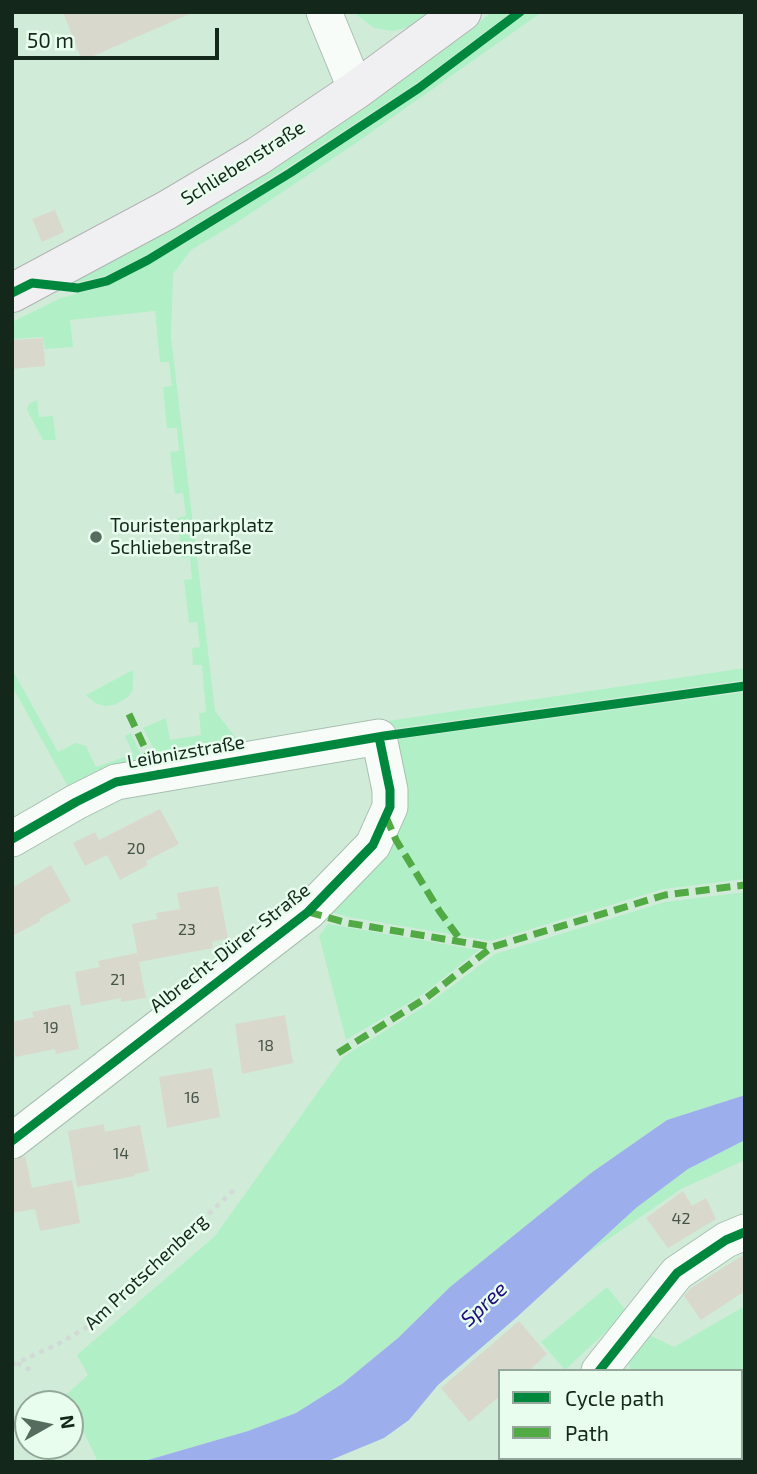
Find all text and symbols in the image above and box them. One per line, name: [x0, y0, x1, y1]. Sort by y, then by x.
scale bar: [18, 14, 222, 58]
text: 50 m: [27, 27, 74, 52]
street label: Schliebenstraße: [177, 116, 309, 210]
place label: Touristenparkplatz Schliebenstraße: [110, 515, 274, 559]
marker: Touristenparkplatz Schliebenstraße: [88, 529, 104, 545]
street label: Leibnizstraße: [125, 730, 247, 774]
house number: 20: [127, 839, 145, 859]
street label: Albrecht-Dürer-Straße: [145, 878, 315, 1018]
house number: 23: [178, 920, 196, 940]
house number: 21: [110, 970, 126, 990]
house number: 19: [43, 1018, 59, 1038]
house number: 18: [258, 1036, 274, 1056]
house number: 16: [184, 1088, 200, 1108]
house number: 14: [113, 1144, 129, 1164]
street label: Am Protschenberg: [80, 1209, 212, 1335]
house number: 42: [672, 1209, 690, 1229]
water label: Spree: [455, 1276, 513, 1332]
legend: [498, 1369, 743, 1460]
text: Cycle path: [565, 1385, 664, 1410]
north arrow: [14, 1390, 84, 1460]
text: N: [56, 1413, 81, 1431]
text: Path: [565, 1420, 609, 1445]

